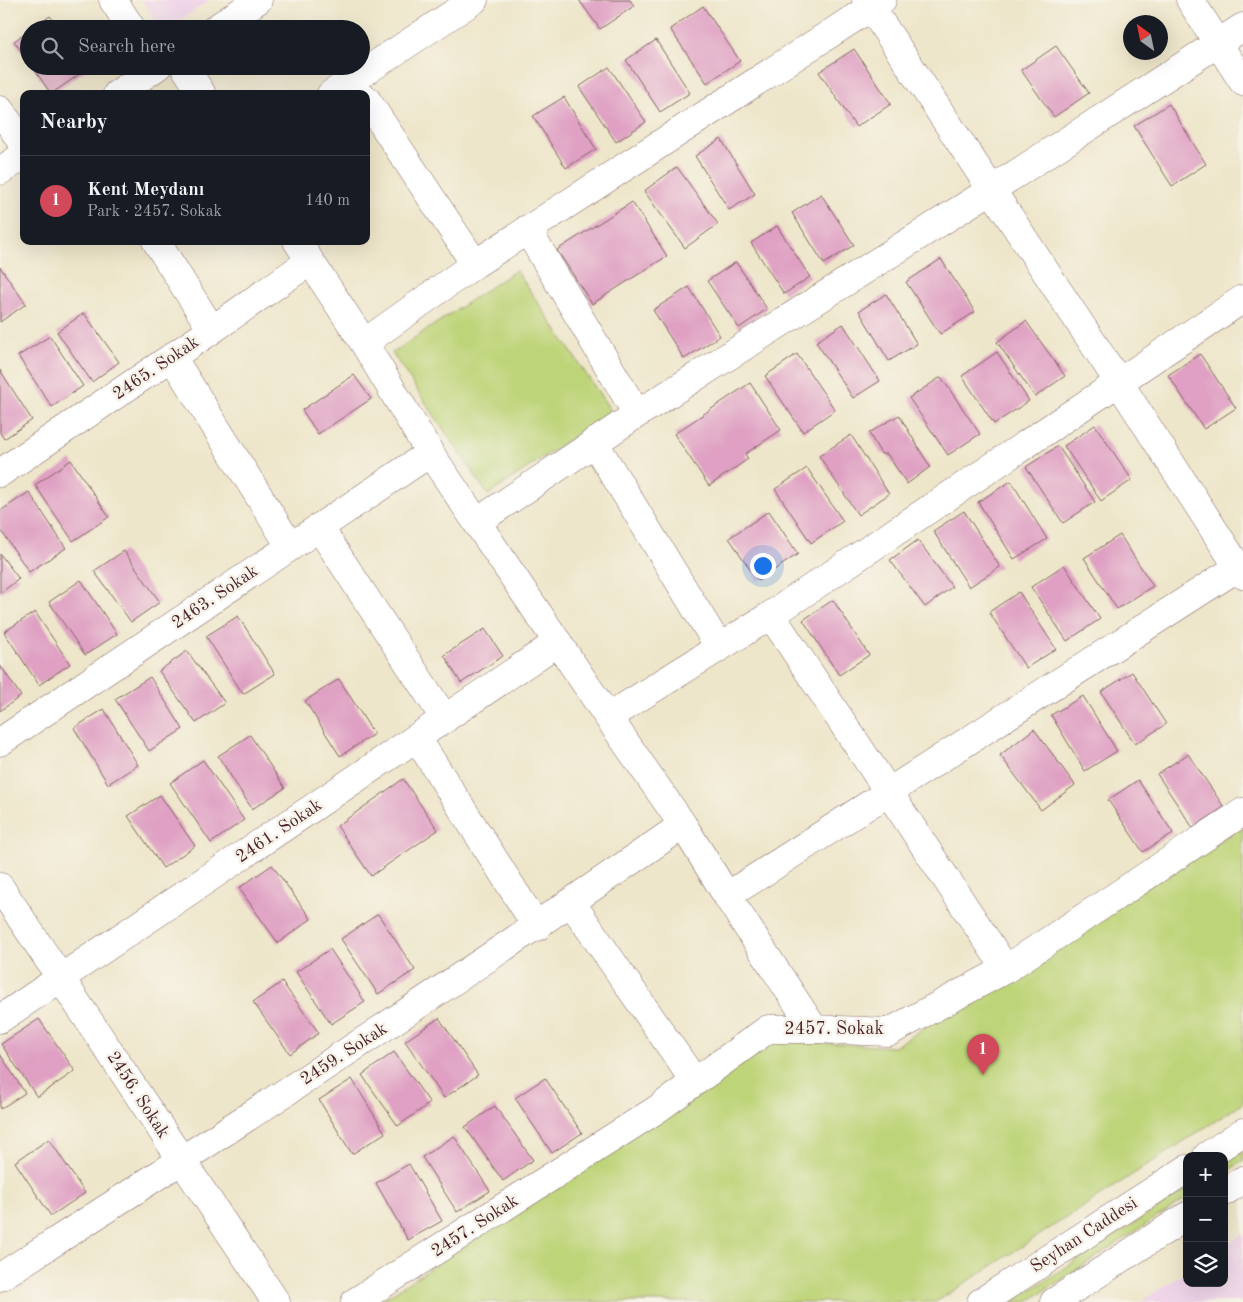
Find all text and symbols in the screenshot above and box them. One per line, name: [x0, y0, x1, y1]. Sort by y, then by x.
north arrow: [1123, 15, 1168, 60]
search box: [20, 20, 370, 75]
icon: search: [38, 34, 66, 62]
text: Search here: [78, 38, 175, 57]
text: Nearby: [40, 112, 108, 133]
text: Kent Meydanı: [87, 181, 204, 200]
text: 1: [51, 193, 61, 209]
text: 140 m: [305, 193, 350, 209]
text: Park · 2457. Sokak: [87, 204, 222, 220]
street label: 2465. Sokak: [110, 333, 202, 403]
your location: [750, 553, 776, 579]
street label: 2463. Sokak: [169, 562, 261, 632]
street label: 2461. Sokak: [233, 796, 325, 866]
street label: 2459. Sokak: [297, 1019, 391, 1089]
street label: 2457. Sokak: [784, 1020, 884, 1038]
pin: 1: [967, 1034, 999, 1075]
street label: 2456. Sokak: [103, 1048, 173, 1142]
map controls: [1183, 1152, 1228, 1287]
button: +: [1183, 1152, 1228, 1197]
street label: 2457. Sokak: [428, 1191, 522, 1261]
street label: Seyhan Caddesi: [1027, 1194, 1141, 1276]
button: −: [1183, 1197, 1228, 1242]
button: layers: [1183, 1242, 1228, 1287]

